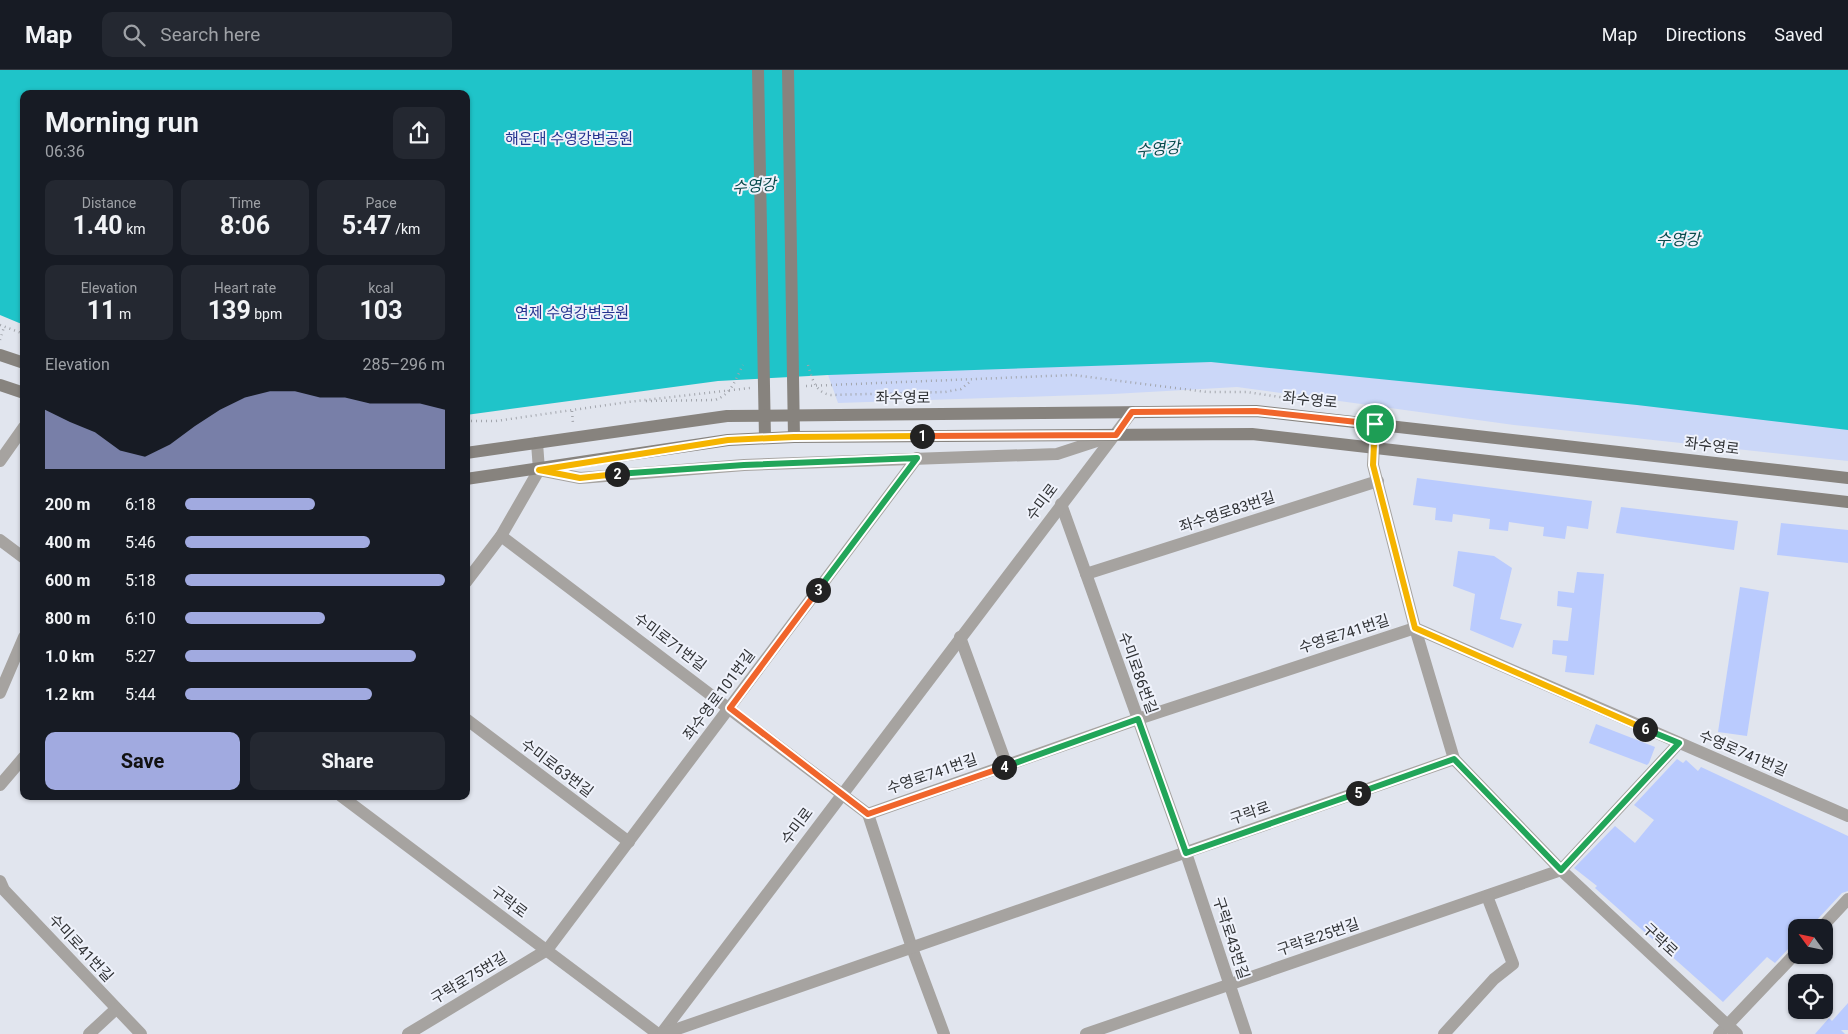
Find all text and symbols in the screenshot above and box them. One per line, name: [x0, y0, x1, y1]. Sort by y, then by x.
search box: [102, 12, 452, 57]
text: Map: [25, 21, 72, 49]
icon: search: [120, 21, 148, 49]
text: Search here: [160, 23, 260, 46]
text: Map: [1602, 24, 1637, 45]
text: Directions: [1665, 24, 1746, 45]
text: Saved: [1774, 24, 1823, 45]
text: Morning run: [45, 106, 199, 139]
button: share: [393, 107, 445, 159]
park label: 해운대 수영강변공원: [505, 130, 633, 148]
water label: 수영강: [1135, 137, 1183, 160]
text: 06:36: [45, 142, 85, 161]
water label: 수영강: [731, 174, 779, 197]
text: Distance: [82, 195, 136, 211]
text: Time: [229, 195, 261, 211]
text: Pace: [365, 195, 397, 211]
text: 1.40: [72, 211, 123, 240]
text: 8:06: [220, 211, 270, 240]
text: 5:47: [342, 211, 392, 240]
text: km: [123, 221, 146, 237]
text: /km: [392, 221, 420, 237]
water label: 수영강: [1656, 230, 1702, 249]
text: Elevation: [81, 280, 137, 296]
text: Heart rate: [214, 280, 276, 296]
text: kcal: [368, 280, 394, 296]
text: 11: [87, 296, 115, 325]
text: 139: [208, 296, 251, 325]
text: 103: [359, 296, 403, 325]
park label: 연제 수영강변공원: [515, 304, 629, 322]
text: m: [115, 306, 131, 322]
text: bpm: [251, 306, 282, 322]
text: Elevation: [45, 355, 110, 374]
text: 285–296 m: [363, 355, 445, 374]
street label: 좌수영로: [1282, 388, 1338, 412]
street label: 좌수영로: [875, 389, 931, 407]
pin: [1354, 403, 1396, 445]
icon: arrive: [1361, 410, 1389, 438]
pin: 1: [910, 424, 934, 448]
text: 1: [918, 428, 927, 444]
street label: 좌수영로: [1684, 434, 1740, 458]
pin: 2: [604, 462, 630, 486]
text: 2: [613, 466, 622, 482]
street label: 수미로: [1022, 480, 1062, 524]
street label: 좌수영로83번길: [1177, 488, 1277, 536]
text: 200 m: [45, 495, 90, 514]
text: 6:18: [125, 495, 156, 514]
text: 400 m: [45, 533, 90, 552]
text: 5:46: [125, 533, 156, 552]
text: 600 m: [45, 571, 90, 590]
text: 5:18: [125, 571, 156, 590]
pin: 3: [806, 578, 830, 602]
text: 3: [814, 582, 823, 598]
text: 800 m: [45, 609, 90, 628]
text: 6:10: [125, 609, 156, 628]
street label: 수미로71번길: [630, 609, 710, 675]
street label: 수영로741번길: [1296, 611, 1392, 657]
street label: 수미로86번길: [1115, 630, 1161, 716]
street label: 좌수영로101번길: [679, 646, 759, 744]
text: 1.0 km: [45, 647, 94, 666]
text: 5:27: [125, 647, 156, 666]
text: 1.2 km: [45, 685, 94, 704]
text: 5:44: [125, 685, 156, 704]
pin: 6: [1632, 716, 1658, 742]
text: 6: [1641, 721, 1650, 737]
street label: 수영로741번길: [1696, 726, 1790, 780]
button: Save: [45, 732, 240, 790]
button: Share: [250, 732, 445, 790]
street label: 수미로63번길: [517, 735, 597, 801]
street label: 수영로741번길: [884, 750, 980, 798]
pin: 4: [992, 754, 1016, 780]
text: 4: [1000, 759, 1009, 775]
pin: 5: [1346, 780, 1370, 806]
text: 5: [1354, 785, 1363, 801]
street label: 구락로: [1227, 798, 1273, 828]
street label: 수미로: [777, 804, 817, 848]
street label: 구락로: [487, 882, 531, 922]
street label: 구락로43번길: [1209, 894, 1253, 982]
street label: 수미로41번길: [45, 910, 117, 986]
street label: 구락로25번길: [1274, 915, 1362, 959]
street label: 구락로: [1639, 919, 1681, 961]
north arrow: [1788, 919, 1832, 964]
map controls: [1788, 919, 1833, 1019]
street label: 구락로75번길: [428, 948, 510, 1008]
button: locate: [1788, 974, 1833, 1019]

